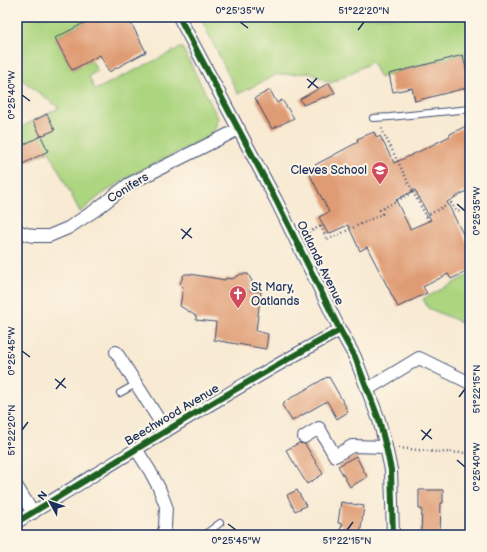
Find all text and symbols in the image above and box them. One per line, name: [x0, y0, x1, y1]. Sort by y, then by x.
text: 0°25'35"W: [215, 5, 265, 17]
text: 51°22'20"N: [338, 5, 390, 17]
text: 0°25'40"W: [6, 70, 18, 120]
school or university icon: Cleves School: [370, 160, 390, 185]
place label: Cleves School: [291, 163, 367, 178]
street label: Conifers: [105, 170, 151, 206]
text: 0°25'35"W: [471, 186, 483, 236]
street label: Oatlands Avenue: [293, 218, 347, 308]
place label: St Mary, Oatlands: [251, 280, 299, 309]
church icon: St Mary, Oatlands: [228, 284, 248, 309]
text: 0°25'45"W: [6, 326, 18, 376]
text: 51°22'15"N: [471, 364, 483, 414]
street label: Beechwood Avenue: [122, 381, 222, 449]
text: 51°22'20"N: [6, 404, 18, 456]
text: 0°25'40"W: [471, 442, 483, 492]
north arrow: [30, 482, 70, 522]
text: N: [35, 489, 50, 503]
text: 0°25'45"W: [211, 535, 261, 547]
text: 51°22'15"N: [322, 535, 372, 547]

